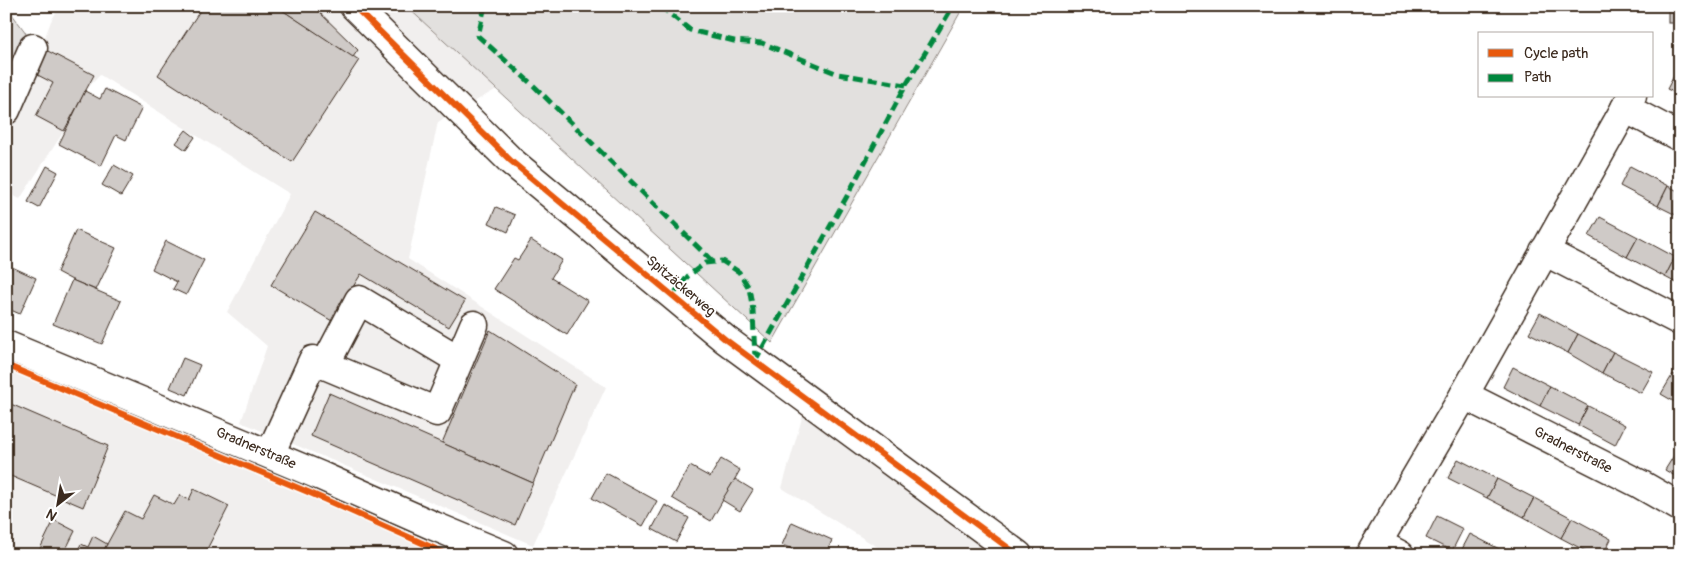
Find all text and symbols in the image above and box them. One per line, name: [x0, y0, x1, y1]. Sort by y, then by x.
legend: [1478, 32, 1654, 98]
text: Cycle path: [1524, 44, 1588, 63]
text: Path: [1524, 68, 1551, 87]
street label: Spitzäckerweg: [643, 252, 719, 320]
street label: Gradnerstraße: [213, 423, 299, 473]
street label: Gradnerstraße: [1531, 423, 1615, 477]
north arrow: [32, 478, 82, 528]
text: N: [43, 505, 60, 524]

